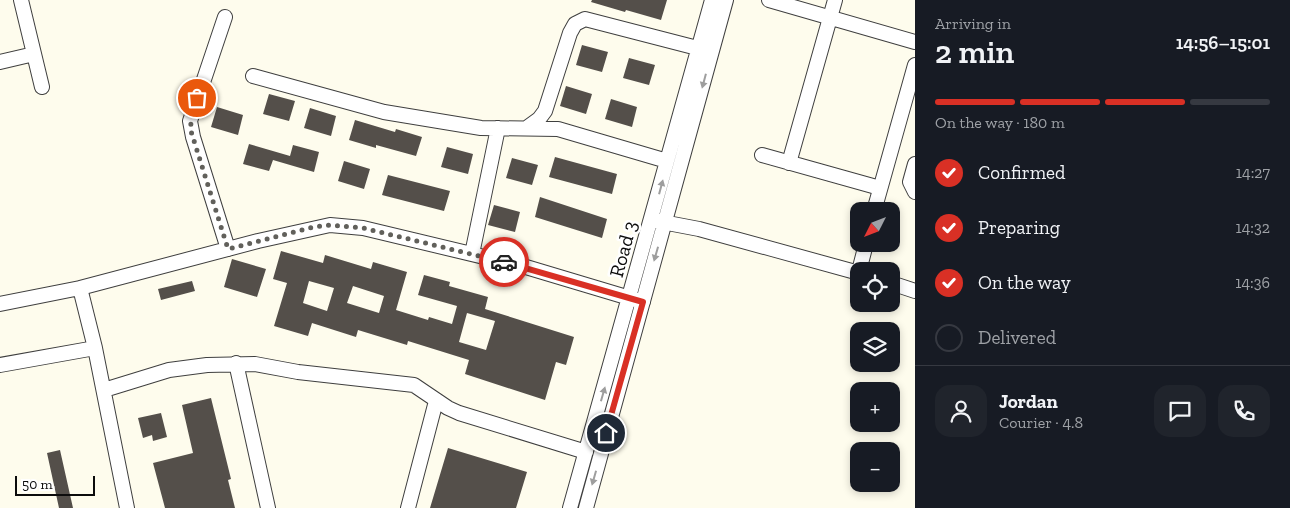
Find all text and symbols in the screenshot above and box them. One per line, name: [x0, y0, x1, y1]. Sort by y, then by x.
text: Arriving in: [935, 14, 1011, 33]
text: 14:56–15:01: [1176, 31, 1270, 54]
text: 2 min: [935, 33, 1014, 71]
one-way arrow: [700, 73, 708, 88]
pin: [176, 77, 218, 119]
icon: bag: [183, 84, 211, 112]
text: On the way · 180 m: [935, 113, 1065, 132]
icon: check: [935, 159, 963, 187]
text: Confirmed: [978, 161, 1065, 184]
text: 14:27: [1236, 163, 1270, 182]
one-way arrow: [657, 179, 665, 194]
north arrow: [850, 202, 900, 252]
map controls: [850, 202, 900, 492]
icon: check: [935, 214, 963, 242]
text: Preparing: [978, 216, 1060, 239]
street label: Road 3: [604, 218, 642, 280]
text: 14:32: [1236, 218, 1270, 237]
courier: [479, 237, 529, 287]
one-way arrow: [652, 247, 660, 262]
icon: car: [490, 248, 518, 276]
button: locate: [850, 262, 900, 312]
icon: check: [935, 269, 963, 297]
text: On the way: [978, 271, 1071, 294]
text: 14:36: [1235, 273, 1270, 292]
button: layers: [850, 322, 900, 372]
text: Delivered: [978, 326, 1056, 349]
button: +: [850, 382, 900, 432]
button: person: [935, 385, 987, 437]
button: chat: [1154, 385, 1206, 437]
button: phone: [1218, 385, 1270, 437]
one-way arrow: [599, 386, 607, 401]
text: Jordan: [999, 390, 1058, 413]
pin: [585, 412, 627, 454]
text: Courier · 4.8: [999, 413, 1083, 432]
icon: home: [592, 419, 620, 447]
button: −: [850, 442, 900, 492]
one-way arrow: [590, 471, 598, 486]
scale bar: [15, 473, 95, 496]
text: 50 m: [22, 476, 53, 493]

